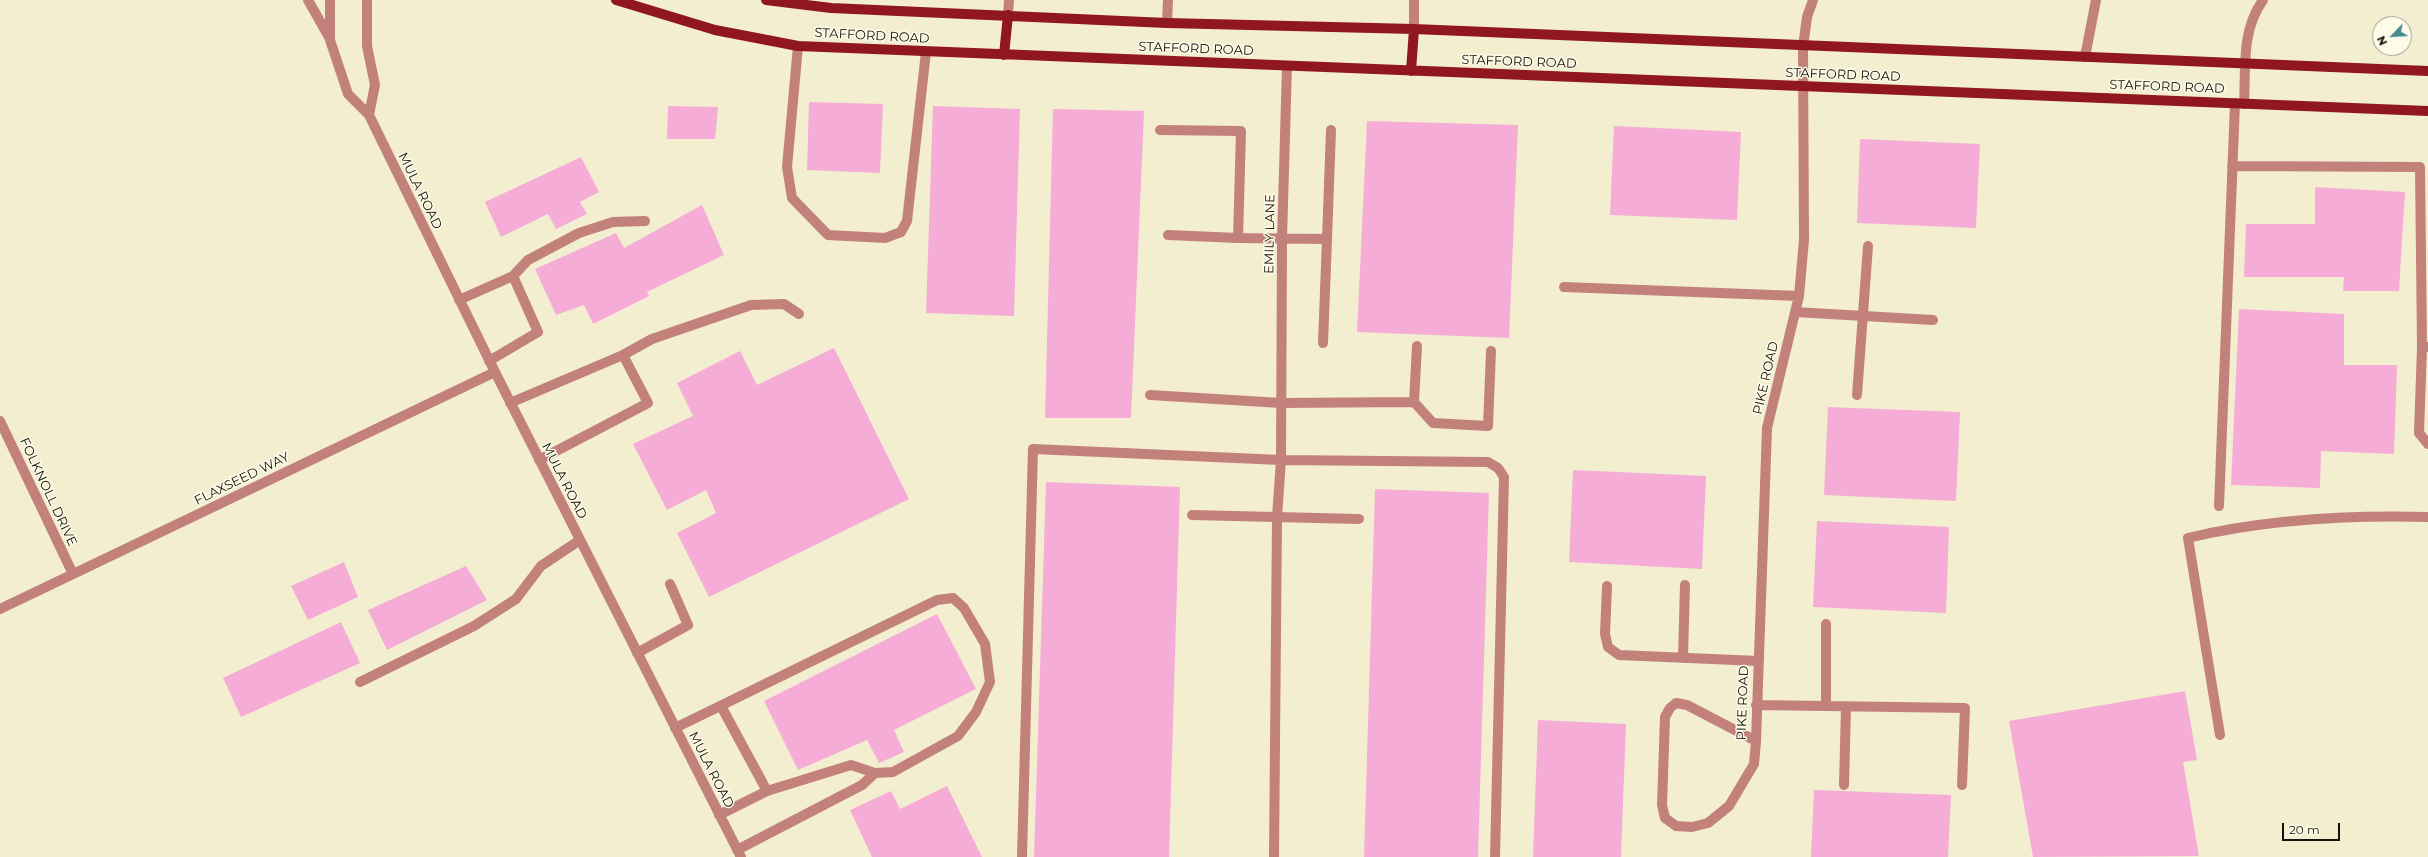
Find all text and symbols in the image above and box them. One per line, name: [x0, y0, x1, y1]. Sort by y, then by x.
north arrow: [2372, 16, 2412, 56]
street label: STAFFORD ROAD: [814, 25, 930, 47]
text: N: [2374, 34, 2390, 48]
street label: STAFFORD ROAD: [1138, 39, 1254, 59]
street label: STAFFORD ROAD: [1461, 52, 1577, 72]
street label: STAFFORD ROAD: [1785, 65, 1901, 85]
street label: STAFFORD ROAD: [2109, 77, 2225, 97]
street label: MULA ROAD: [395, 150, 445, 232]
street label: EMILY LANE: [1262, 194, 1278, 274]
street label: PIKE ROAD: [1750, 340, 1782, 416]
street label: FOLKNOLL DRIVE: [16, 435, 80, 549]
street label: MULA ROAD: [538, 440, 590, 522]
street label: FLAXSEED WAY: [192, 449, 292, 509]
street label: PIKE ROAD: [1734, 665, 1752, 741]
street label: MULA ROAD: [685, 729, 737, 811]
scale bar: [2284, 815, 2342, 841]
text: 20 m: [2289, 822, 2320, 837]

